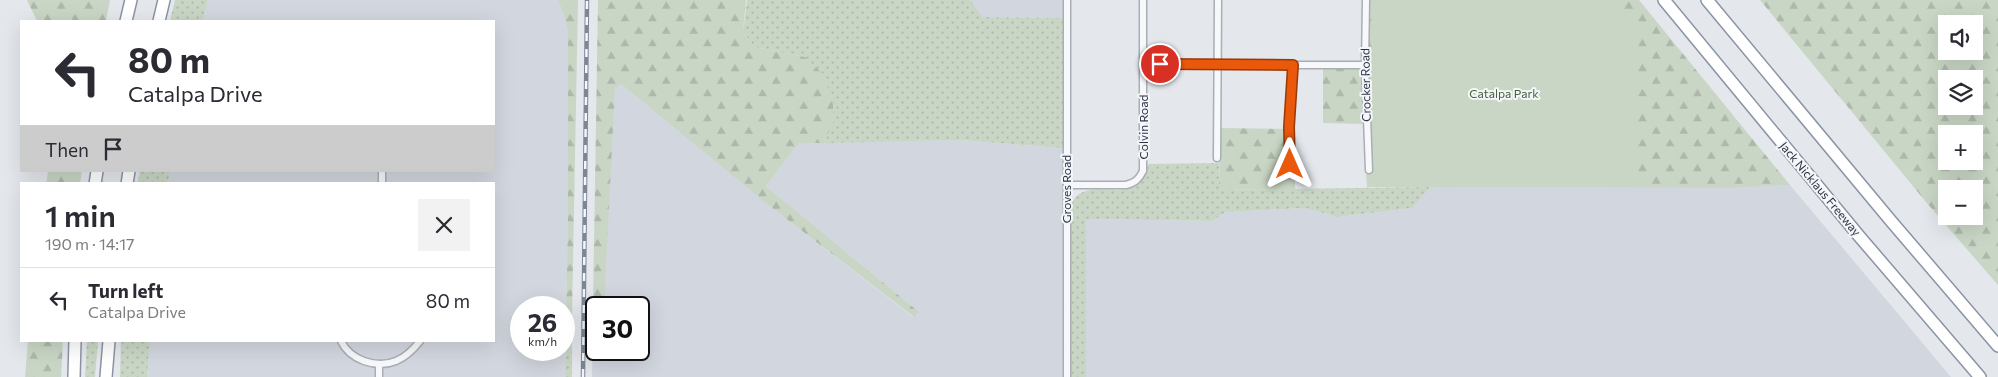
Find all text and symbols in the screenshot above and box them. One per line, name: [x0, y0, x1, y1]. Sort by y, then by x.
map controls: [1938, 15, 1983, 225]
button: sound: [1938, 15, 1983, 60]
text: 80 m: [128, 37, 210, 80]
icon: left: [45, 40, 110, 105]
pin: [1139, 43, 1181, 85]
street label: Crocker Road: [1357, 48, 1373, 122]
icon: arrive: [1146, 50, 1174, 78]
button: layers: [1938, 70, 1983, 115]
text: Catalpa Drive: [128, 80, 263, 107]
park label: Catalpa Park: [1469, 86, 1539, 100]
street label: Colvin Road: [1136, 94, 1150, 159]
button: +: [1938, 125, 1983, 170]
icon: arrive: [99, 135, 127, 163]
position arrow: [1263, 137, 1315, 189]
text: Then: [45, 138, 89, 161]
street label: Jack Nicklaus Freeway: [1777, 138, 1864, 239]
street label: Groves Road: [1059, 155, 1073, 223]
button: −: [1938, 180, 1983, 225]
text: 1 min: [45, 196, 116, 233]
button: close: [418, 199, 470, 251]
text: 190 m · 14:17: [45, 234, 134, 253]
text: Turn left: [88, 279, 163, 302]
icon: left: [45, 286, 73, 314]
text: 80 m: [426, 289, 470, 312]
speed limit sign: 30: [585, 296, 650, 361]
text: Catalpa Drive: [88, 302, 186, 321]
text: 26: [528, 307, 557, 337]
text: km/h: [528, 334, 557, 348]

